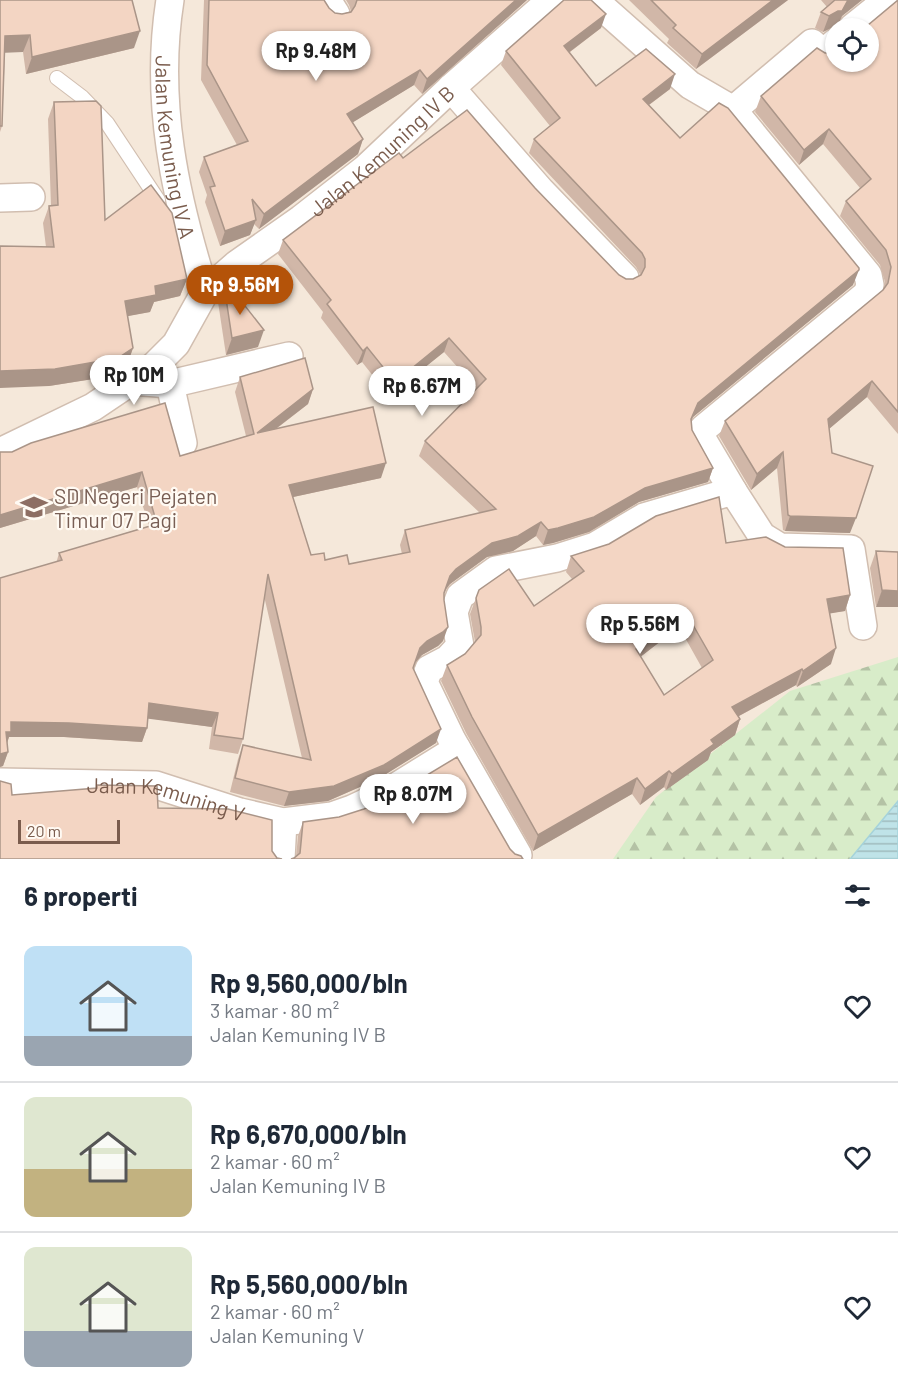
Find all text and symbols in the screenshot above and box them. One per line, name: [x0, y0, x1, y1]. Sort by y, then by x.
map controls: [825, 18, 879, 72]
button: locate: [825, 18, 879, 72]
pin: Rp 9.48M: [254, 31, 378, 82]
text: Rp 9.48M: [276, 38, 356, 62]
street label: Jalan Kemuning IV A: [152, 55, 201, 241]
street label: Jalan Kemuning IV B: [304, 80, 459, 221]
pin: Rp 9.56M: [178, 265, 302, 316]
text: Rp 9.56M: [200, 272, 280, 296]
pin: Rp 10M: [85, 355, 183, 406]
text: Rp 10M: [104, 362, 164, 386]
pin: Rp 6.67M: [360, 366, 484, 417]
text: Rp 6.67M: [383, 373, 461, 397]
place label: SD Negeri Pejaten Timur 07 Pagi: [54, 483, 217, 532]
school or university icon: SD Negeri Pejaten Timur 07 Pagi: [19, 492, 49, 522]
pin: Rp 5.56M: [578, 604, 702, 655]
text: Rp 5.56M: [600, 611, 680, 635]
street label: Jalan Kemuning V: [87, 771, 248, 825]
pin: Rp 8.07M: [351, 774, 475, 825]
text: Rp 8.07M: [374, 781, 452, 805]
scale bar: [18, 817, 120, 844]
text: 20 m: [27, 821, 61, 840]
icon: filters: [841, 879, 874, 912]
text: 6 properti: [24, 880, 138, 911]
text: Rp 9,560,000/bln: [210, 967, 408, 998]
icon: home: [72, 970, 144, 1042]
icon: heart: [841, 990, 874, 1023]
text: 3 kamar · 80 m²: [210, 998, 339, 1022]
text: Jalan Kemuning IV B: [210, 1022, 386, 1046]
text: Rp 6,670,000/bln: [210, 1118, 407, 1149]
icon: home: [72, 1121, 144, 1193]
icon: heart: [841, 1141, 874, 1174]
text: 2 kamar · 60 m²: [210, 1149, 340, 1173]
text: Jalan Kemuning IV B: [210, 1173, 386, 1197]
text: Rp 5,560,000/bln: [210, 1268, 408, 1299]
icon: home: [72, 1271, 144, 1343]
icon: heart: [841, 1291, 874, 1324]
text: 2 kamar · 60 m²: [210, 1299, 340, 1323]
text: Jalan Kemuning V: [210, 1323, 364, 1347]

